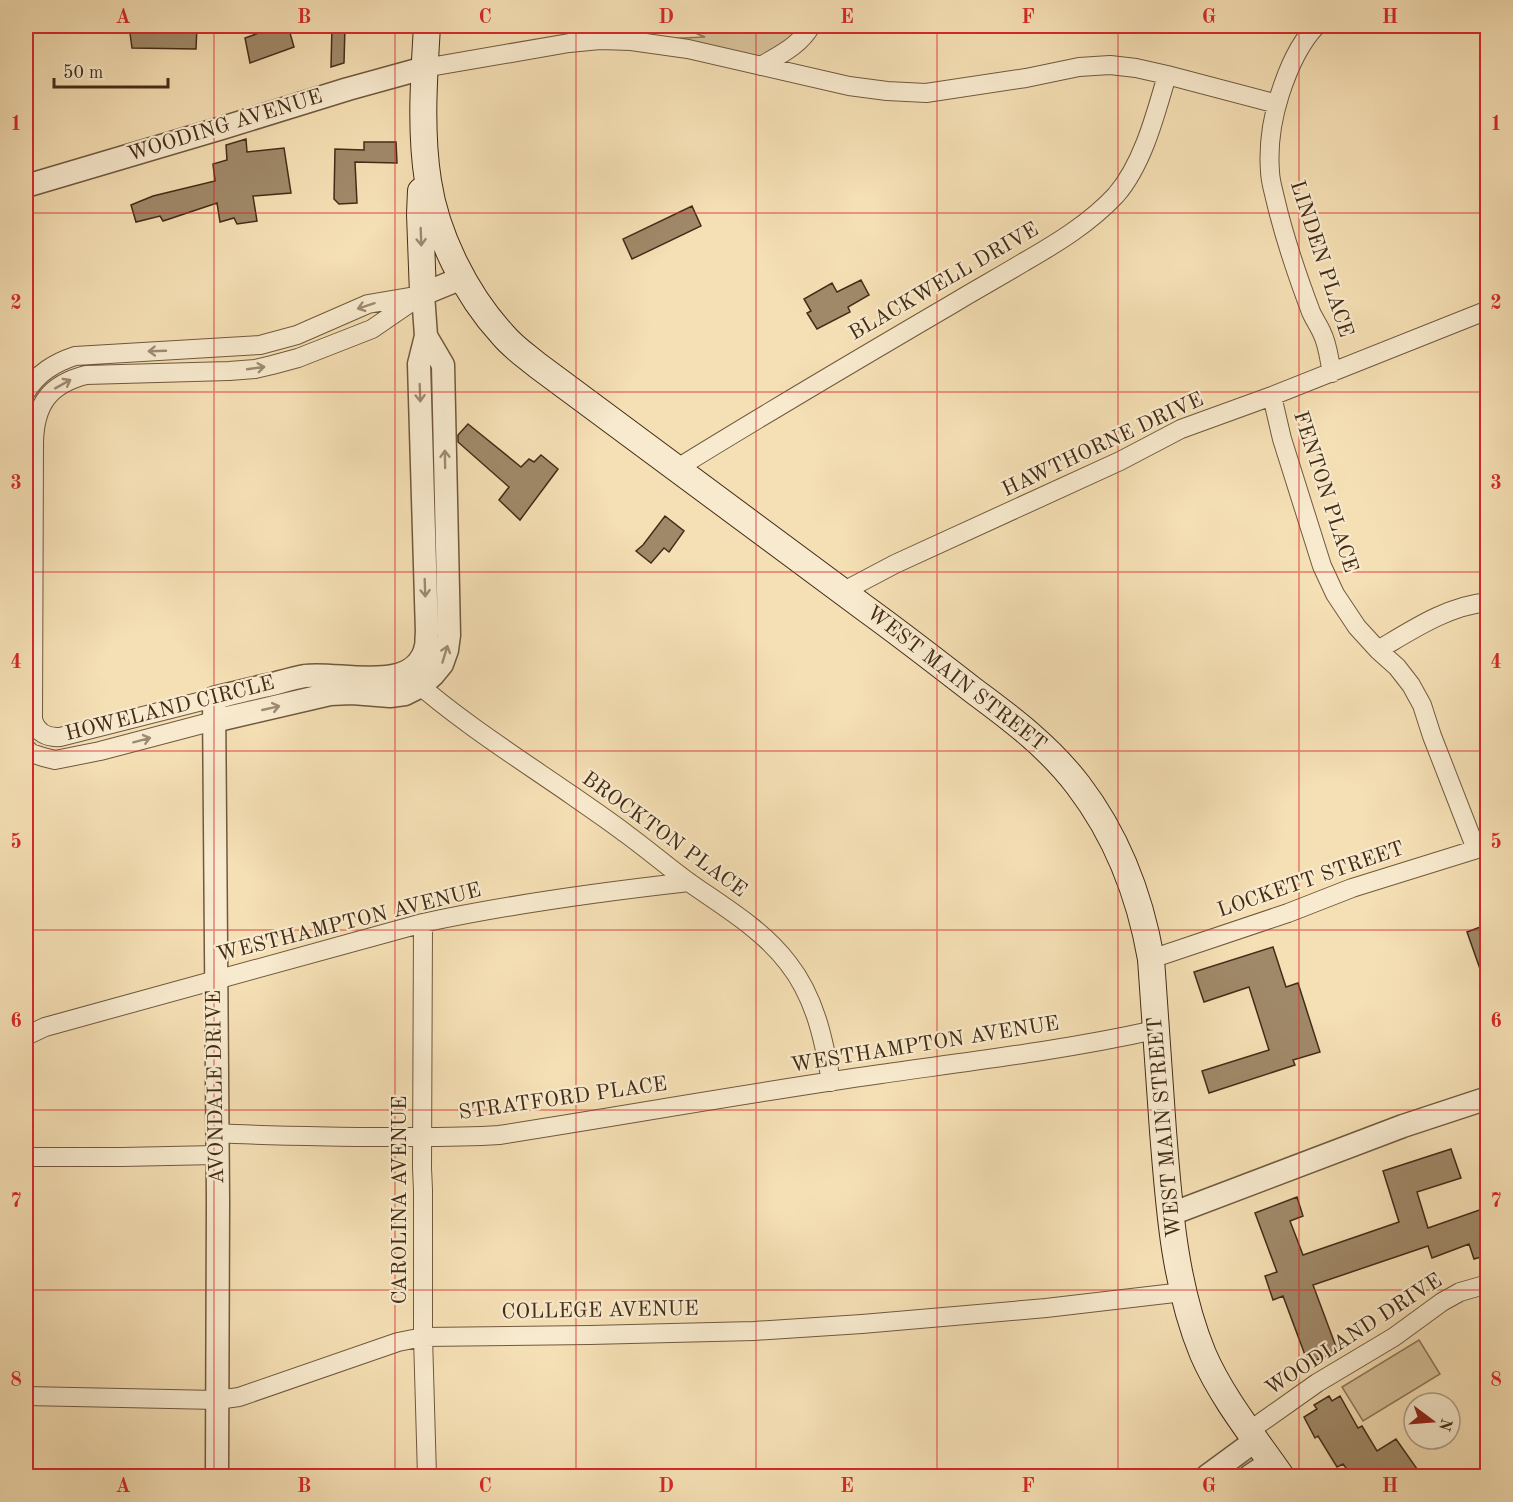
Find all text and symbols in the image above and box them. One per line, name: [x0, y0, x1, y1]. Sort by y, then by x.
text: A: [115, 8, 131, 28]
text: B: [297, 8, 311, 28]
text: C: [478, 8, 492, 28]
text: D: [658, 8, 674, 28]
text: E: [840, 8, 854, 28]
text: F: [1021, 8, 1035, 28]
text: G: [1202, 8, 1216, 28]
text: H: [1382, 8, 1398, 28]
scale bar: [54, 51, 168, 89]
text: 50 m: [63, 64, 103, 82]
street label: WOODING AVENUE: [125, 86, 325, 166]
text: 1: [10, 115, 22, 135]
text: 1: [1490, 115, 1502, 135]
street label: LINDEN PLACE: [1286, 178, 1356, 340]
street label: BLACKWELL DRIVE: [846, 219, 1042, 345]
one-way arrow: [415, 226, 427, 246]
text: 2: [10, 294, 22, 314]
text: 2: [1490, 294, 1502, 314]
one-way arrow: [357, 302, 376, 313]
one-way arrow: [148, 345, 168, 356]
one-way arrow: [246, 363, 266, 374]
one-way arrow: [54, 378, 72, 389]
one-way arrow: [414, 383, 425, 403]
street label: HAWTHORNE DRIVE: [999, 389, 1207, 501]
street label: FENTON PLACE: [1289, 409, 1361, 575]
one-way arrow: [440, 450, 451, 470]
text: 3: [10, 474, 22, 494]
text: 3: [1490, 474, 1502, 494]
one-way arrow: [420, 578, 431, 598]
street label: WEST MAIN STREET: [862, 602, 1050, 756]
one-way arrow: [440, 645, 451, 664]
text: 4: [10, 653, 22, 673]
text: 4: [1490, 653, 1502, 673]
street label: HOWELAND CIRCLE: [63, 673, 277, 745]
one-way arrow: [261, 702, 280, 713]
one-way arrow: [132, 734, 151, 745]
street label: BROCKTON PLACE: [578, 768, 750, 902]
text: 5: [10, 832, 22, 853]
text: 5: [1490, 832, 1502, 853]
street label: LOCKETT STREET: [1215, 838, 1407, 922]
street label: WESTHAMPTON AVENUE: [215, 880, 483, 966]
street label: AVONDALE DRIVE: [204, 990, 228, 1184]
text: 6: [10, 1012, 22, 1032]
text: 6: [1490, 1012, 1502, 1032]
street label: WESTHAMPTON AVENUE: [789, 1013, 1061, 1077]
street label: WEST MAIN STREET: [1145, 1016, 1185, 1238]
street label: STRATFORD PLACE: [457, 1074, 669, 1124]
street label: CAROLINA AVENUE: [390, 1096, 411, 1304]
text: 7: [10, 1192, 22, 1212]
text: 7: [1490, 1192, 1502, 1212]
street label: WOODLAND DRIVE: [1262, 1270, 1446, 1400]
street label: COLLEGE AVENUE: [501, 1299, 699, 1323]
text: 8: [10, 1371, 22, 1391]
text: 8: [1490, 1371, 1502, 1391]
north arrow: [1402, 1391, 1462, 1451]
text: N: [1435, 1416, 1454, 1433]
text: A: [115, 1477, 131, 1497]
text: B: [297, 1477, 311, 1497]
text: C: [478, 1477, 492, 1497]
text: D: [658, 1477, 674, 1497]
text: E: [840, 1477, 854, 1497]
text: F: [1021, 1477, 1035, 1497]
text: G: [1202, 1477, 1216, 1497]
text: H: [1382, 1477, 1398, 1497]

